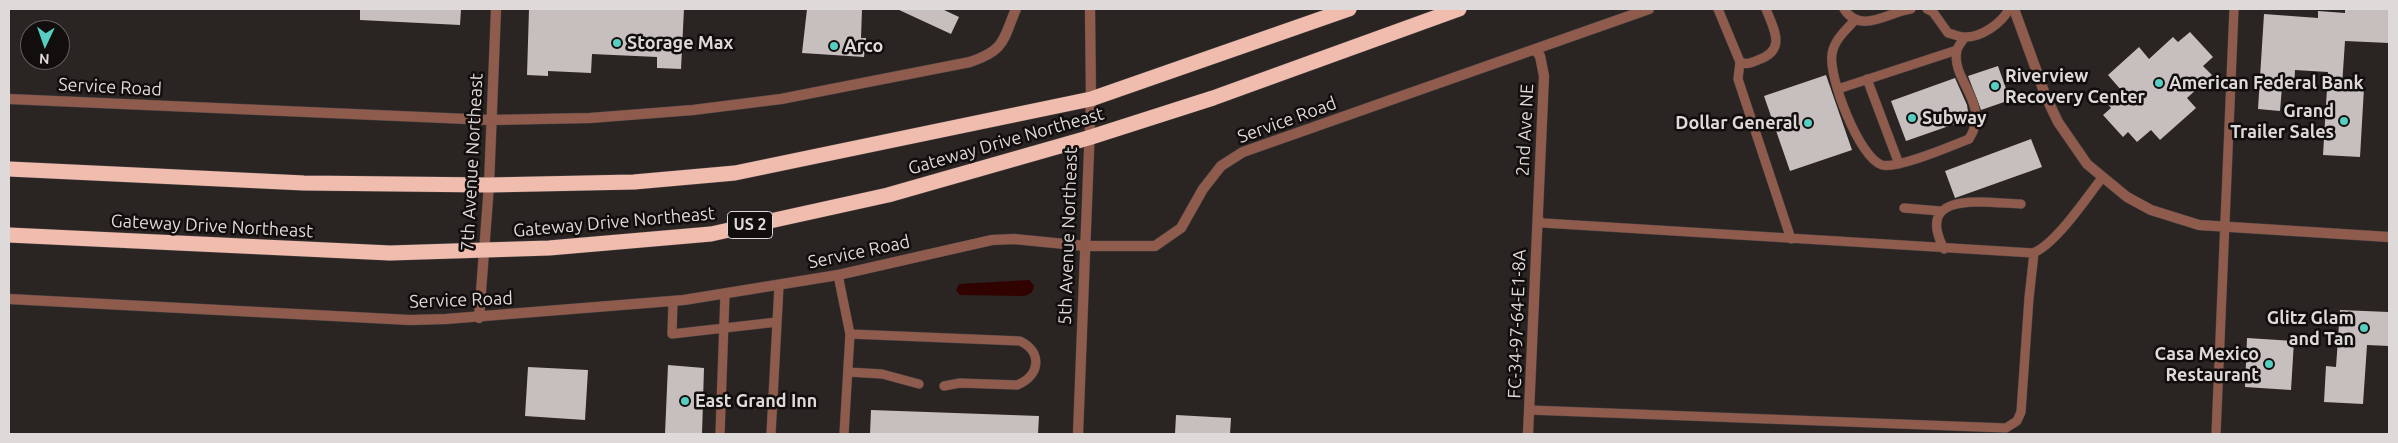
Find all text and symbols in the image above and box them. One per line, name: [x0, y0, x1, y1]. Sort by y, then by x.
north arrow: [20, 20, 70, 70]
place label: Storage Max: [627, 32, 733, 54]
place label: Arco: [844, 35, 883, 57]
marker: Storage Max: [611, 37, 623, 49]
marker: Arco: [828, 40, 840, 52]
text: N: [39, 51, 50, 67]
place label: Riverview Recovery Center: [2005, 65, 2145, 108]
place label: American Federal Bank: [2169, 72, 2364, 94]
street label: 7th Avenue Northeast: [457, 73, 487, 251]
street label: Service Road: [58, 74, 162, 100]
marker: American Federal Bank: [2153, 77, 2165, 89]
marker: Riverview Recovery Center: [1989, 80, 2001, 92]
street label: 2nd Ave NE: [1512, 83, 1538, 177]
street label: Service Road: [1235, 92, 1339, 148]
place label: Grand Trailer Sales: [2230, 100, 2334, 142]
street label: Gateway Drive Northeast: [906, 103, 1106, 179]
place label: Subway: [1922, 107, 1986, 129]
place label: Dollar General: [1675, 112, 1798, 134]
marker: Subway: [1906, 112, 1918, 124]
marker: Grand Trailer Sales: [2338, 115, 2350, 127]
marker: Dollar General: [1802, 117, 1814, 129]
street label: 5th Avenue Northeast: [1054, 147, 1082, 325]
street label: Gateway Drive Northeast: [512, 202, 716, 242]
street label: Gateway Drive Northeast: [110, 210, 314, 242]
road number: US 2: [728, 212, 772, 238]
street label: Service Road: [806, 231, 912, 273]
street label: FC-34-97-64-E1-8A: [1504, 249, 1530, 399]
street label: Service Road: [409, 287, 513, 313]
place label: Glitz Glam and Tan: [2267, 307, 2354, 350]
marker: Glitz Glam and Tan: [2358, 322, 2370, 334]
place label: Casa Mexico Restaurant: [2155, 343, 2259, 386]
marker: Casa Mexico Restaurant: [2263, 358, 2275, 370]
place label: East Grand Inn: [695, 390, 817, 412]
marker: East Grand Inn: [679, 395, 691, 407]

